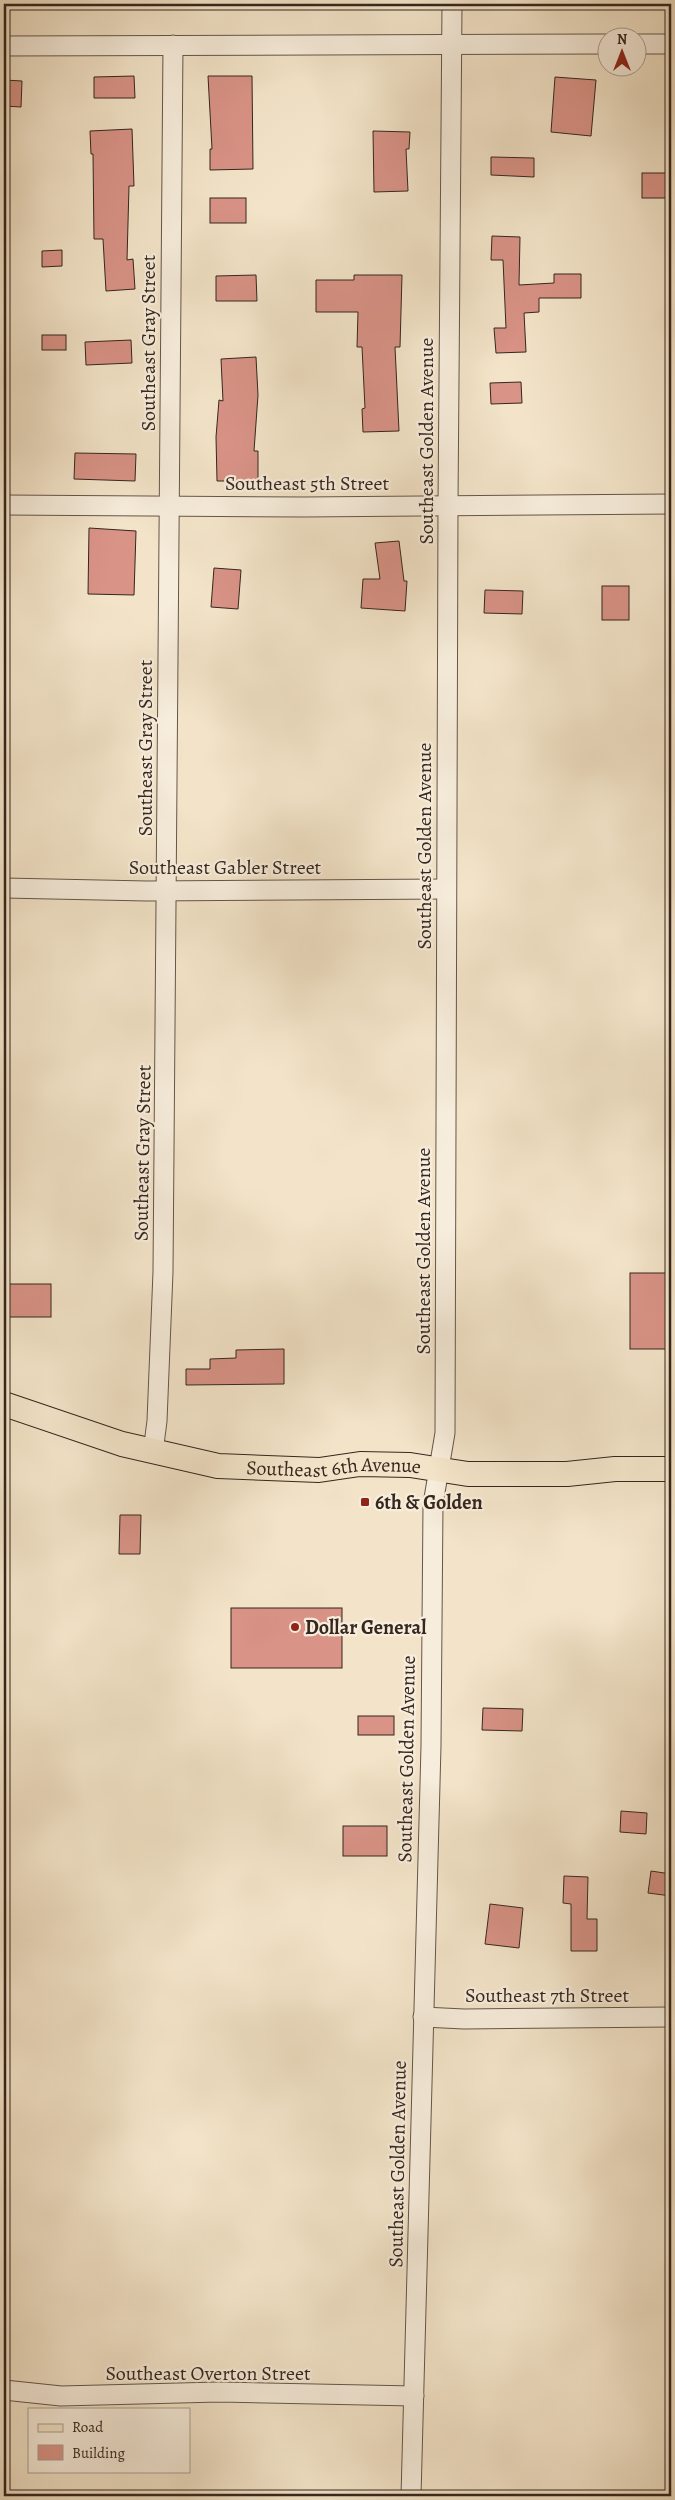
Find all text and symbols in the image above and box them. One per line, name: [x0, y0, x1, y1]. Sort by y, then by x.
north arrow: [598, 28, 648, 78]
text: N: [617, 30, 627, 49]
street label: Southeast Gray Street: [135, 254, 162, 431]
street label: Southeast Golden Avenue: [413, 337, 440, 545]
street label: Southeast 5th Street: [225, 470, 389, 497]
street label: Southeast Gray Street: [132, 659, 159, 836]
street label: Southeast Golden Avenue: [411, 742, 438, 950]
street label: Southeast Gabler Street: [129, 854, 322, 881]
street label: Southeast Gray Street: [127, 1064, 158, 1242]
street label: Southeast Golden Avenue: [410, 1147, 437, 1355]
street label: Southeast 6th Avenue: [246, 1451, 423, 1484]
place label: 6th & Golden: [375, 1489, 483, 1516]
marker: 6th & Golden: [359, 1496, 371, 1508]
place label: Dollar General: [305, 1614, 427, 1641]
marker: Dollar General: [289, 1621, 301, 1633]
street label: Southeast Golden Avenue: [391, 1655, 422, 1863]
street label: Southeast 7th Street: [465, 1982, 629, 2009]
street label: Southeast Golden Avenue: [382, 2060, 413, 2268]
street label: Southeast Overton Street: [105, 2360, 311, 2387]
legend: [28, 2408, 190, 2472]
text: Road: [72, 2417, 104, 2437]
text: Building: [72, 2443, 125, 2463]

